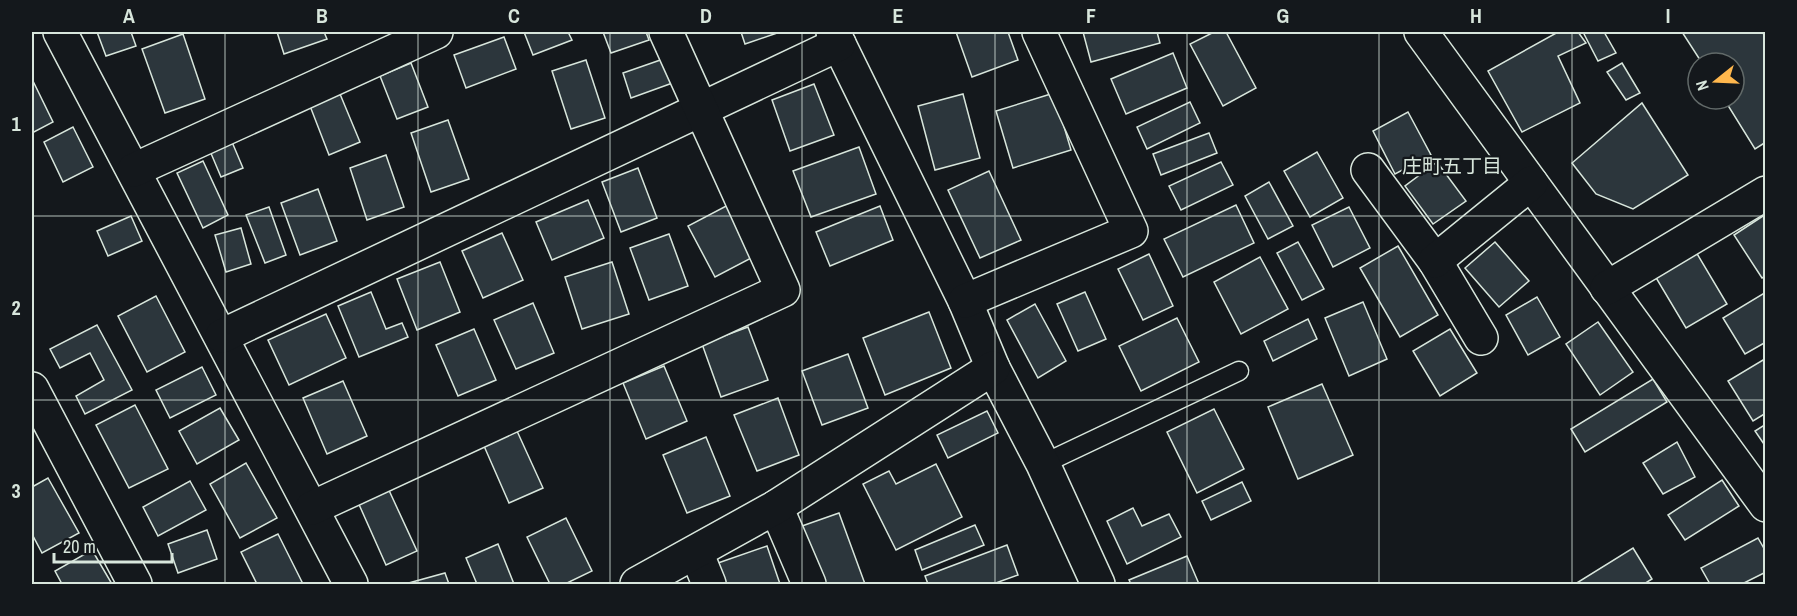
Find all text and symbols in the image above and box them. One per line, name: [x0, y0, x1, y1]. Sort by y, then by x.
text: A: [123, 2, 135, 29]
text: B: [316, 2, 328, 29]
text: C: [508, 2, 520, 29]
text: D: [700, 2, 712, 29]
text: E: [893, 2, 904, 29]
text: F: [1086, 2, 1096, 29]
text: G: [1277, 2, 1289, 29]
text: H: [1470, 2, 1482, 29]
text: I: [1666, 2, 1670, 29]
north arrow: [1686, 51, 1746, 111]
text: N: [1690, 78, 1714, 94]
text: 1: [11, 110, 21, 137]
district label: 庄町五丁目: [1402, 152, 1502, 179]
text: 2: [11, 294, 21, 321]
text: 3: [11, 477, 21, 504]
scale bar: [54, 526, 172, 564]
text: 20 m: [63, 534, 96, 559]

